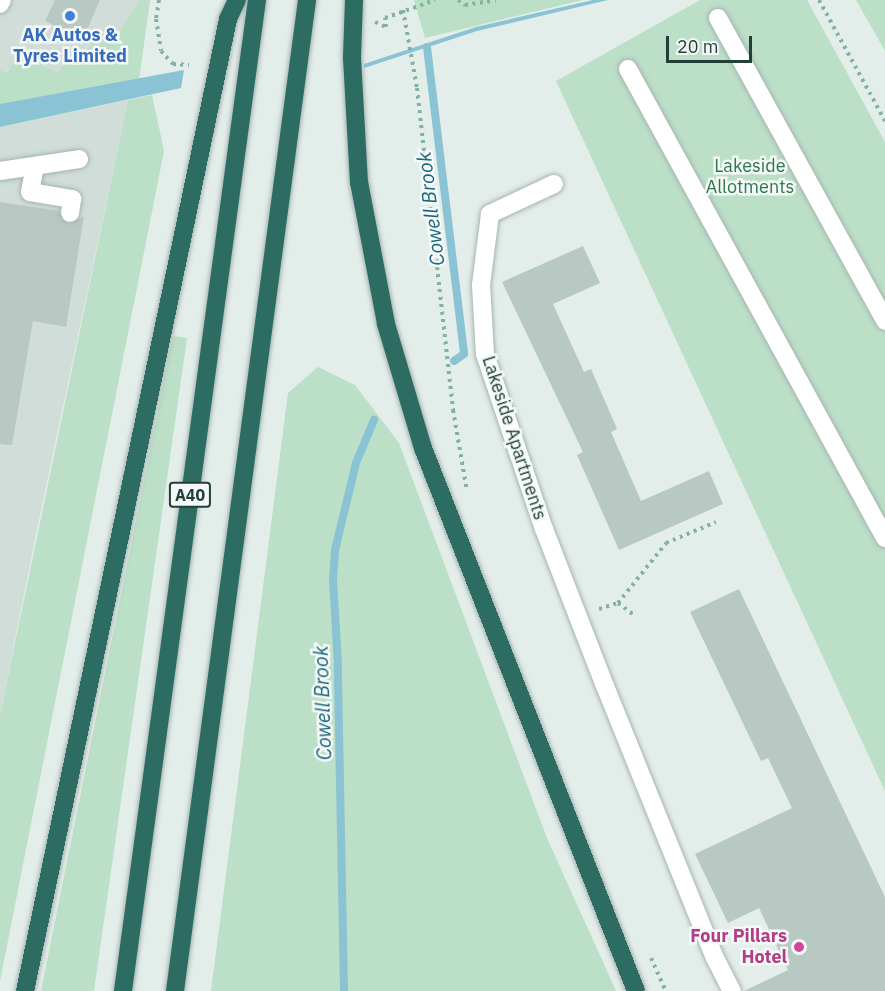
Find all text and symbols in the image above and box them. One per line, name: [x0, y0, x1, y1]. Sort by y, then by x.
marker: AK Autos & Tyres Limited: [63, 9, 77, 23]
scale bar: [669, 24, 754, 62]
place label: AK Autos & Tyres Limited: [13, 25, 127, 68]
text: 20 m: [677, 35, 719, 58]
water label: Cowell Brook: [411, 151, 449, 267]
park label: Lakeside Allotments: [706, 156, 794, 198]
street label: Lakeside Apartments: [477, 353, 551, 523]
road number: A40: [168, 482, 213, 508]
water label: Cowell Brook: [308, 645, 336, 761]
place label: Four Pillars Hotel: [690, 926, 787, 968]
marker: Four Pillars Hotel: [792, 940, 806, 954]

